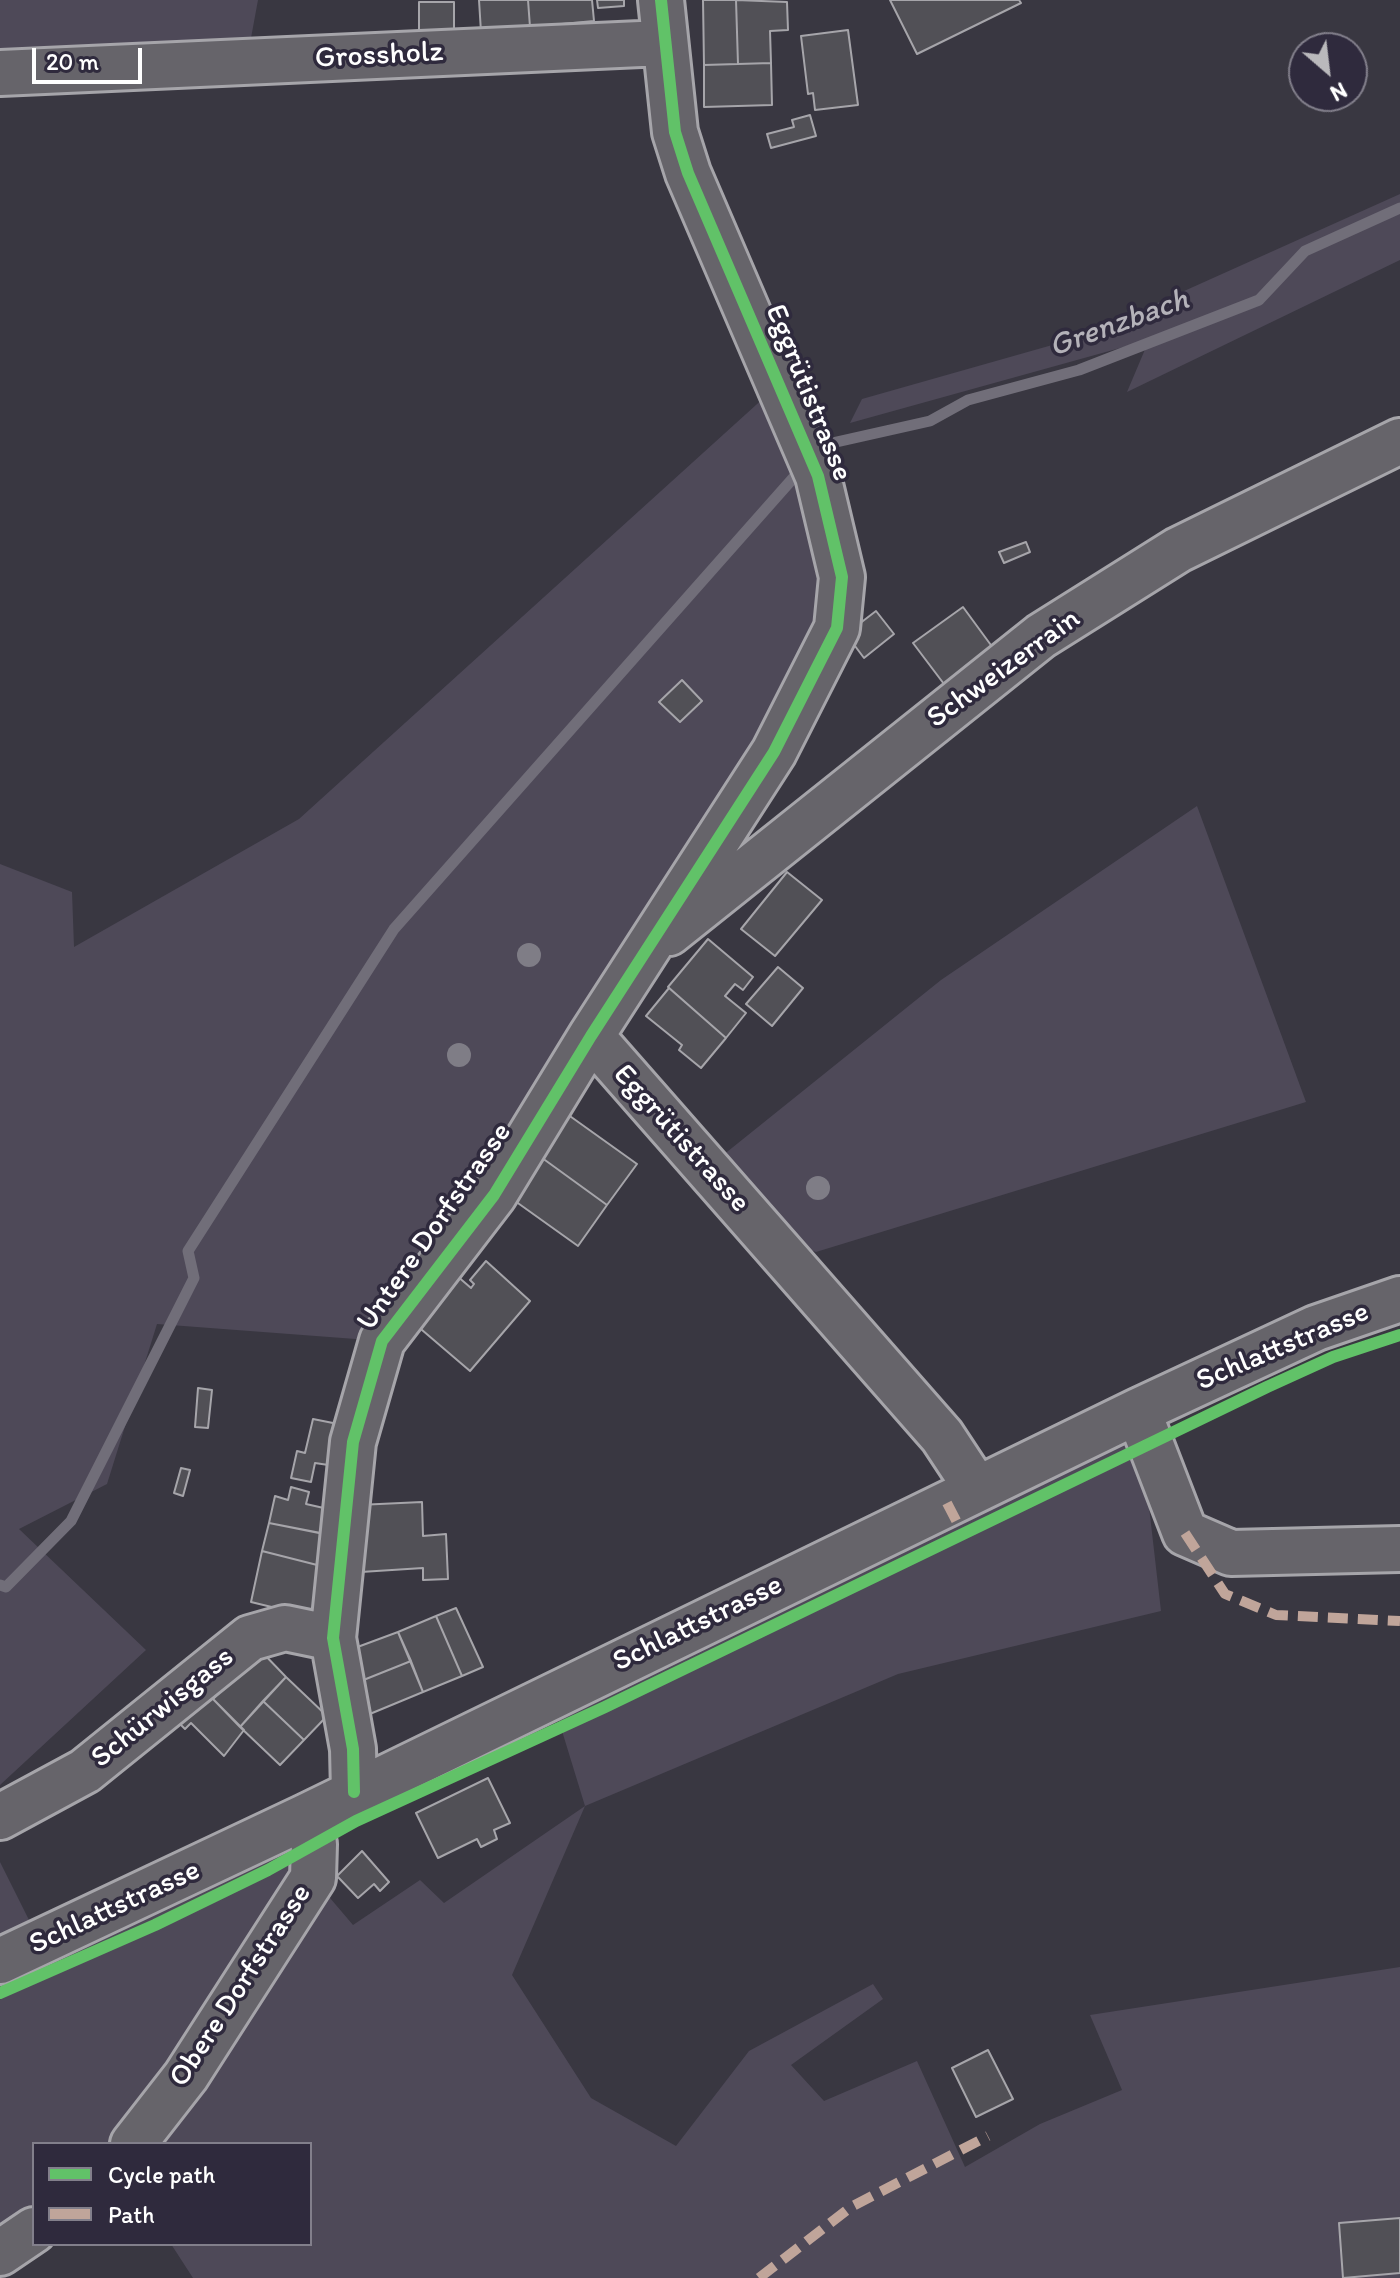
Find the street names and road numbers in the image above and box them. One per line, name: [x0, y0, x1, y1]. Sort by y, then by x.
street label: Grossholz: [314, 35, 444, 77]
street label: Eggrütistrasse: [756, 299, 860, 487]
street label: Schweizerrain: [920, 601, 1088, 737]
street label: Eggrütistrasse: [605, 1057, 757, 1221]
street label: Untere Dorfstrasse: [350, 1116, 520, 1338]
street label: Schlattstrasse: [1191, 1294, 1375, 1400]
street label: Schlattstrasse: [607, 1567, 789, 1681]
street label: Schürwisgass: [84, 1640, 242, 1776]
street label: Schlattstrasse: [24, 1853, 206, 1963]
street label: Obere Dorfstrasse: [162, 1878, 320, 2094]

